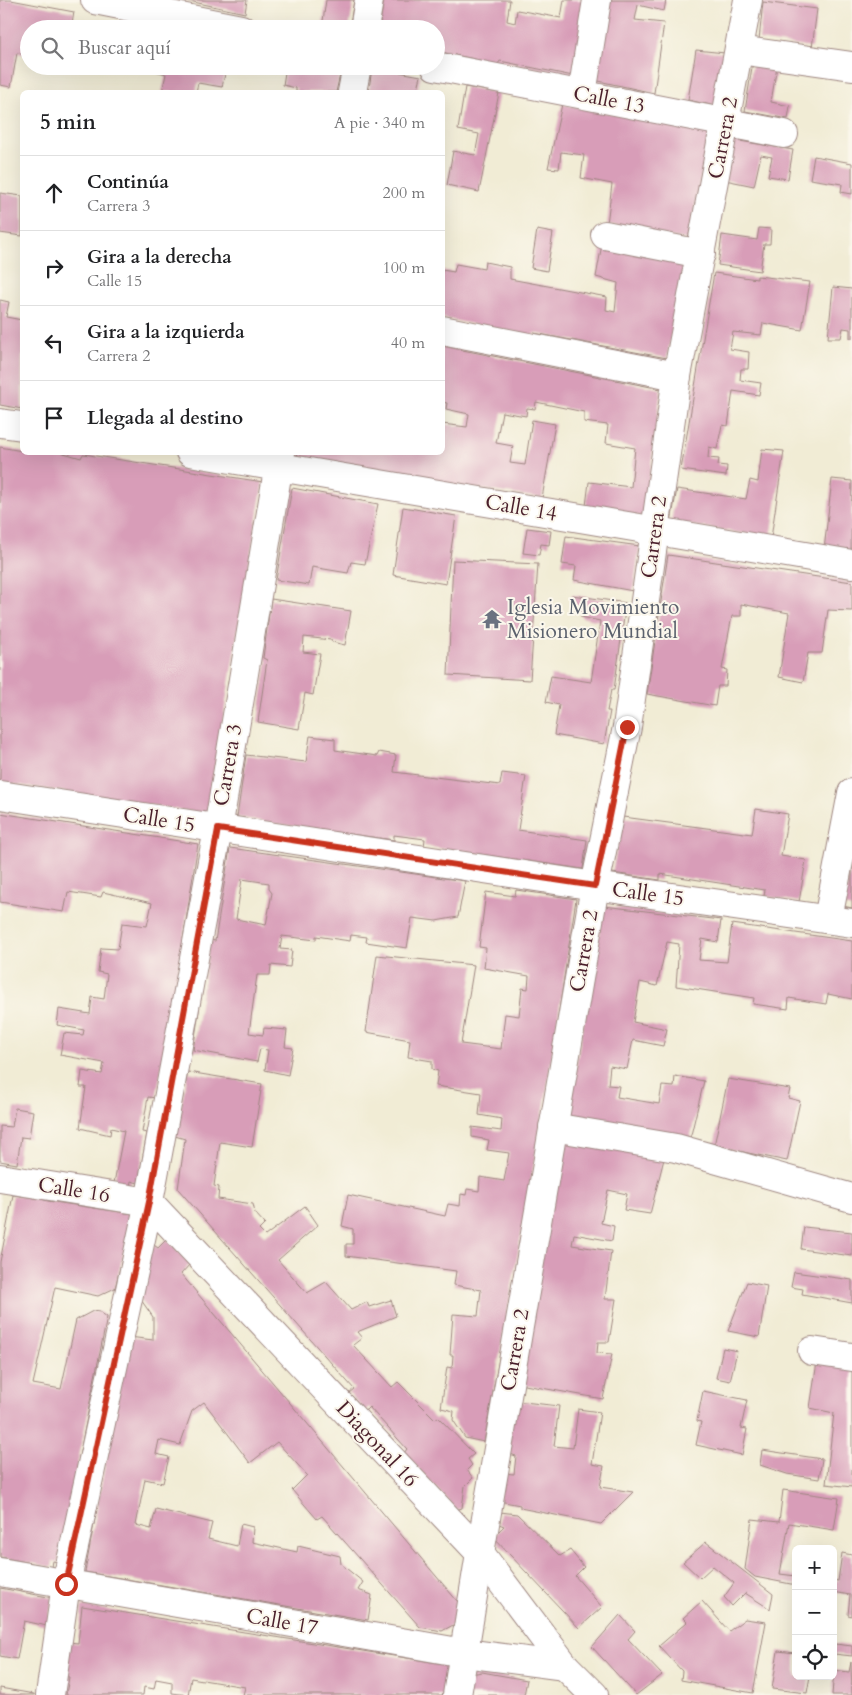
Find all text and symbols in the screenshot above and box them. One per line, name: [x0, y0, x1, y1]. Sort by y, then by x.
search box: [20, 20, 445, 75]
icon: search: [38, 34, 66, 62]
text: Buscar aquí: [78, 35, 171, 61]
street label: Calle 13: [571, 79, 647, 121]
street label: Carrera 2: [701, 94, 745, 182]
text: 5 min: [40, 108, 96, 137]
text: A pie · 340 m: [334, 112, 425, 134]
text: Continúa: [87, 169, 169, 195]
icon: ahead: [40, 179, 68, 207]
text: 200 m: [383, 182, 425, 204]
text: Carrera 3: [87, 195, 150, 217]
text: Gira a la derecha: [87, 244, 232, 270]
icon: right: [40, 254, 68, 282]
text: 100 m: [383, 257, 425, 279]
text: Calle 15: [87, 270, 142, 292]
text: Gira a la izquierda: [87, 319, 245, 345]
icon: left: [40, 329, 68, 357]
text: 40 m: [391, 332, 425, 354]
text: Carrera 2: [87, 345, 150, 367]
icon: arrive: [40, 404, 68, 432]
text: Llegada al destino: [87, 405, 243, 431]
street label: Calle 14: [483, 487, 559, 529]
street label: Carrera 2: [634, 494, 674, 580]
place label: Iglesia Movimiento Misionero Mundial: [507, 593, 679, 646]
temple icon: Iglesia Movimiento Misionero Mundial: [481, 608, 503, 630]
route end: [616, 716, 639, 739]
street label: Carrera 3: [207, 722, 249, 808]
street label: Calle 15: [121, 800, 197, 840]
street label: Calle 15: [610, 875, 686, 913]
street label: Carrera 2: [563, 907, 606, 994]
street label: Calle 16: [36, 1170, 112, 1210]
street label: Carrera 2: [494, 1306, 537, 1393]
street label: Diagonal 16: [329, 1394, 425, 1494]
map controls: [792, 1545, 837, 1680]
button: +: [792, 1545, 837, 1590]
route start: [55, 1573, 78, 1596]
button: −: [792, 1590, 837, 1635]
street label: Calle 17: [244, 1601, 320, 1643]
button: locate: [792, 1635, 837, 1680]

